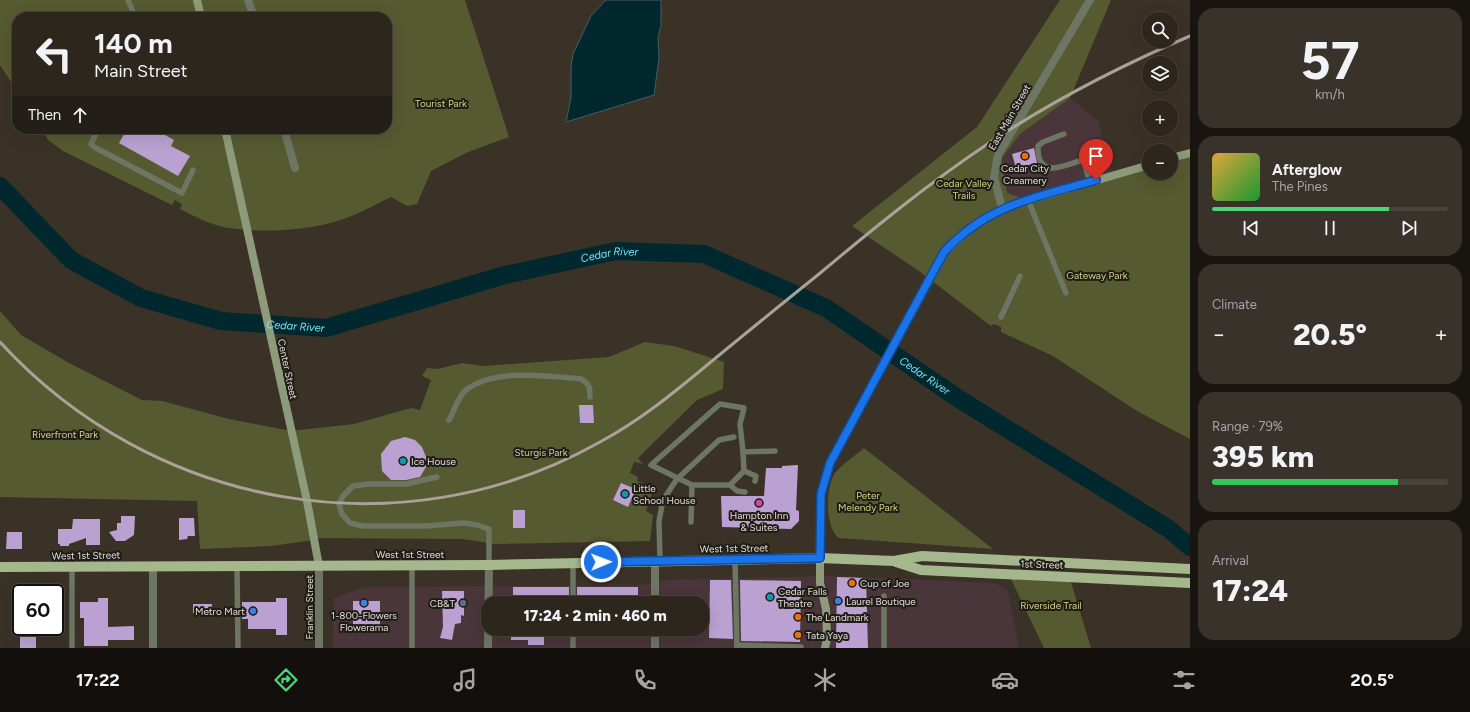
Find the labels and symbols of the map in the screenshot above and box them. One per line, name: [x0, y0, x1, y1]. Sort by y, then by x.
street label: East Main Street: [985, 82, 1034, 152]
park label: Tourist Park: [415, 97, 467, 110]
pin: [1079, 139, 1113, 180]
marker: Cedar City Creamery: [1020, 151, 1030, 161]
place label: Cedar City Creamery: [1001, 162, 1050, 187]
park label: Cedar Valley Trails: [936, 177, 993, 202]
water label: Cedar River: [579, 245, 640, 265]
park label: Gateway Park: [1066, 269, 1128, 282]
water label: Cedar River: [266, 318, 326, 335]
street label: Center Street: [275, 338, 300, 401]
water label: Cedar River: [897, 354, 953, 398]
park label: Riverfront Park: [32, 428, 98, 441]
park label: Sturgis Park: [514, 446, 568, 459]
place label: Ice House: [411, 455, 457, 468]
marker: Ice House: [398, 456, 408, 466]
place label: Little School House: [633, 482, 696, 507]
marker: Little School House: [620, 489, 630, 499]
park label: Peter Melendy Park: [838, 489, 898, 514]
marker: Hampton Inn & Suites: [754, 498, 764, 508]
place label: Hampton Inn & Suites: [730, 509, 789, 534]
position arrow: [580, 541, 622, 583]
street label: West 1st Street: [700, 541, 769, 556]
street label: West 1st Street: [52, 548, 121, 563]
street label: West 1st Street: [376, 548, 445, 561]
street label: 1st Street: [1020, 557, 1064, 572]
street label: Franklin Street: [303, 574, 316, 639]
place label: Cup of Joe: [860, 577, 910, 590]
marker: Cup of Joe: [847, 578, 857, 588]
speed limit sign: 60: [12, 584, 64, 636]
place label: Cedar Falls Theatre: [778, 585, 827, 610]
marker: Cedar Falls Theatre: [765, 592, 775, 602]
place label: Laurel Boutique: [846, 595, 916, 608]
marker: Laurel Boutique: [833, 596, 843, 606]
place label: CB&T: [430, 597, 455, 610]
marker: 1-800-Flowers Flowerama: [359, 598, 369, 608]
marker: CB&T: [458, 598, 468, 608]
park label: Riverside Trail: [1020, 599, 1082, 612]
place label: Metro Mart: [195, 605, 245, 618]
marker: Metro Mart: [248, 606, 258, 616]
place label: 1-800-Flowers Flowerama: [331, 609, 397, 634]
place label: The Landmark: [806, 611, 869, 624]
marker: The Landmark: [793, 612, 803, 622]
place label: Tata Yaya: [806, 629, 848, 642]
marker: Tata Yaya: [793, 630, 803, 640]

